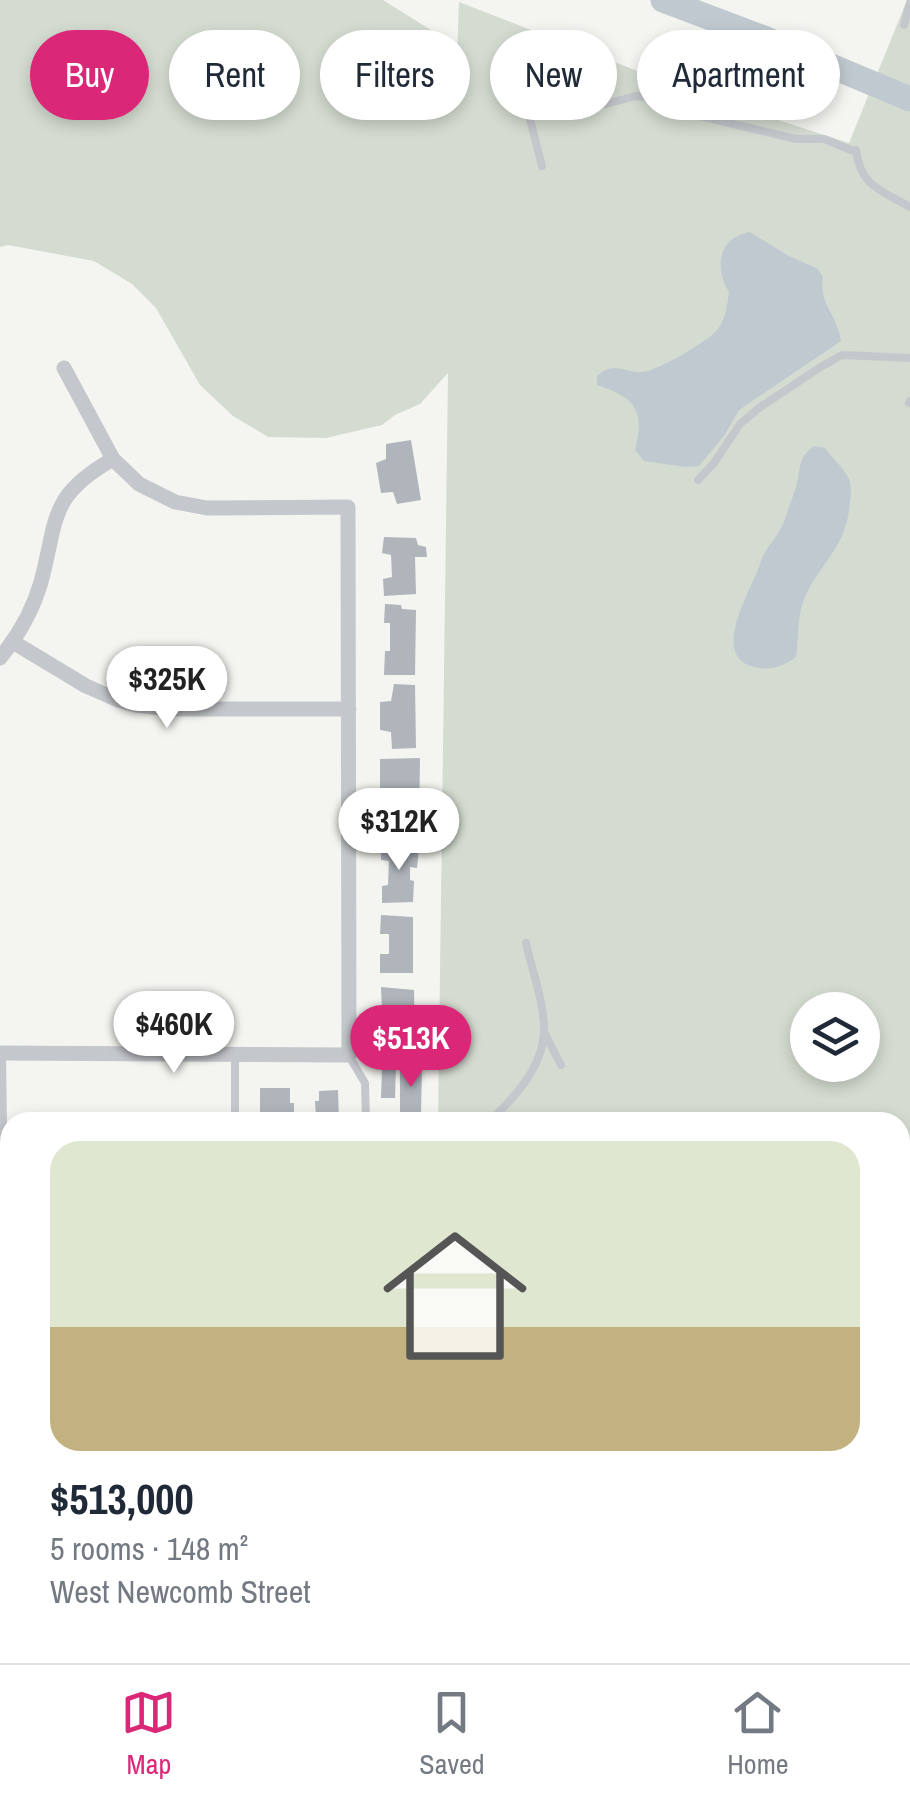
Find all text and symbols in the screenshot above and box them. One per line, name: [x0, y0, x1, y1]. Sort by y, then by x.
chip: Buy: [30, 30, 149, 120]
chip: Rent: [169, 30, 300, 120]
chip: Filters: [320, 30, 470, 120]
chip: New: [490, 30, 617, 120]
chip: Apartment: [637, 30, 840, 120]
pin: $325K: [97, 646, 237, 731]
text: $325K: [128, 657, 206, 700]
pin: $312K: [329, 788, 469, 873]
text: $312K: [360, 799, 438, 842]
pin: $460K: [104, 991, 244, 1076]
map controls: [790, 992, 880, 1082]
button: layers: [790, 992, 880, 1082]
text: $460K: [135, 1002, 213, 1045]
pin: $513K: [341, 1005, 481, 1090]
text: $513K: [372, 1016, 450, 1059]
icon: home: [365, 1206, 545, 1386]
text: $513,000: [50, 1471, 194, 1527]
text: 5 rooms · 148 m²: [50, 1527, 248, 1570]
text: West Newcomb Street: [50, 1570, 311, 1613]
tab: Map: [121, 1685, 176, 1783]
tab: Saved: [419, 1685, 484, 1783]
tab: Home: [727, 1685, 789, 1783]

